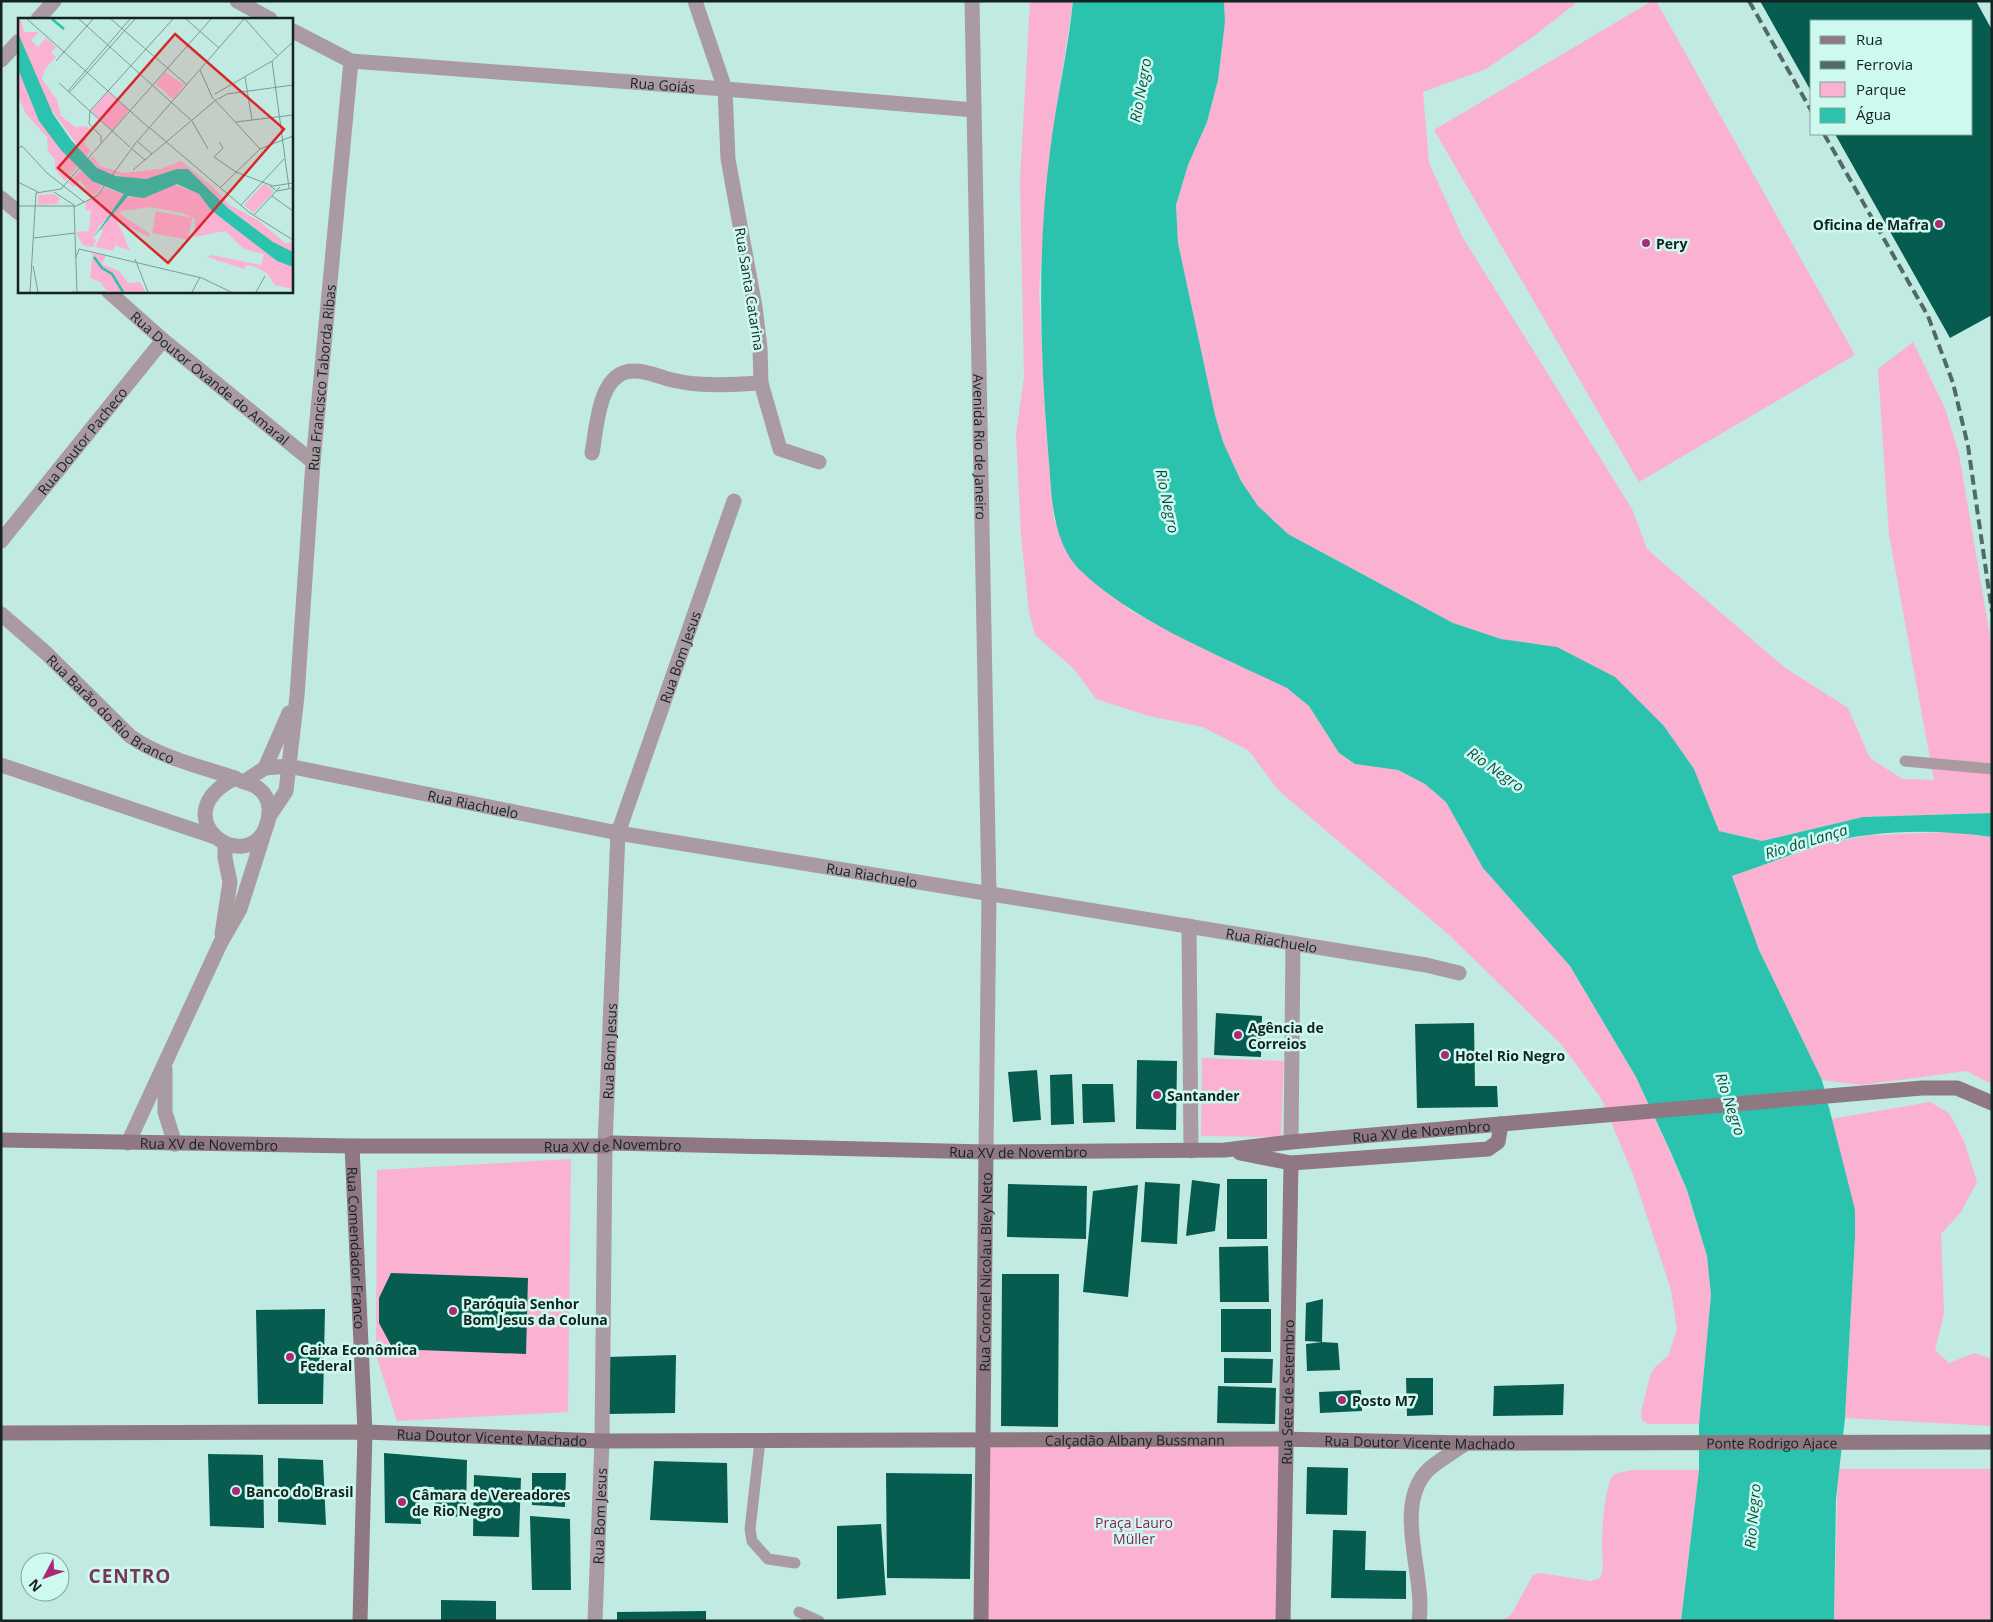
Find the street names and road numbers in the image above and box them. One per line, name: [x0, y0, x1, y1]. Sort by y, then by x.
street label: Rua Goiás: [629, 72, 696, 96]
street label: Rua Santa Catarina: [731, 226, 769, 352]
street label: Rua Francisco Taborda Ribas: [303, 283, 339, 471]
street label: Rua Doutor Ovande do Amaral: [127, 306, 294, 449]
street label: Avenida Rio de Janeiro: [970, 374, 991, 520]
street label: Rua Doutor Pacheco: [33, 383, 131, 498]
street label: Rua Bom Jesus: [655, 608, 705, 705]
street label: Rua Barão do Rio Branco: [43, 650, 177, 767]
street label: Rua Riachuelo: [426, 785, 520, 822]
street label: Rua Riachuelo: [825, 858, 919, 891]
street label: Rua Riachuelo: [1225, 923, 1319, 957]
street label: Rua Bom Jesus: [597, 1002, 620, 1100]
street label: Rua XV de Novembro: [1352, 1115, 1491, 1146]
street label: Rua XV de Novembro: [140, 1133, 278, 1154]
street label: Rua XV de Novembro: [544, 1133, 682, 1156]
street label: Rua XV de Novembro: [949, 1142, 1088, 1162]
street label: Rua Comendador Franco: [343, 1166, 370, 1330]
street label: Rua Coronel Nicolau Bley Neto: [974, 1172, 995, 1372]
street label: Rua Sete de Setembro: [1276, 1319, 1298, 1465]
street label: Rua Doutor Vicente Machado: [396, 1424, 588, 1450]
street label: Calçadão Albany Bussmann: [1045, 1430, 1225, 1449]
street label: Rua Doutor Vicente Machado: [1324, 1430, 1515, 1453]
street label: Ponte Rodrigo Ajace: [1706, 1433, 1838, 1452]
street label: Rua Bom Jesus: [588, 1467, 610, 1565]

